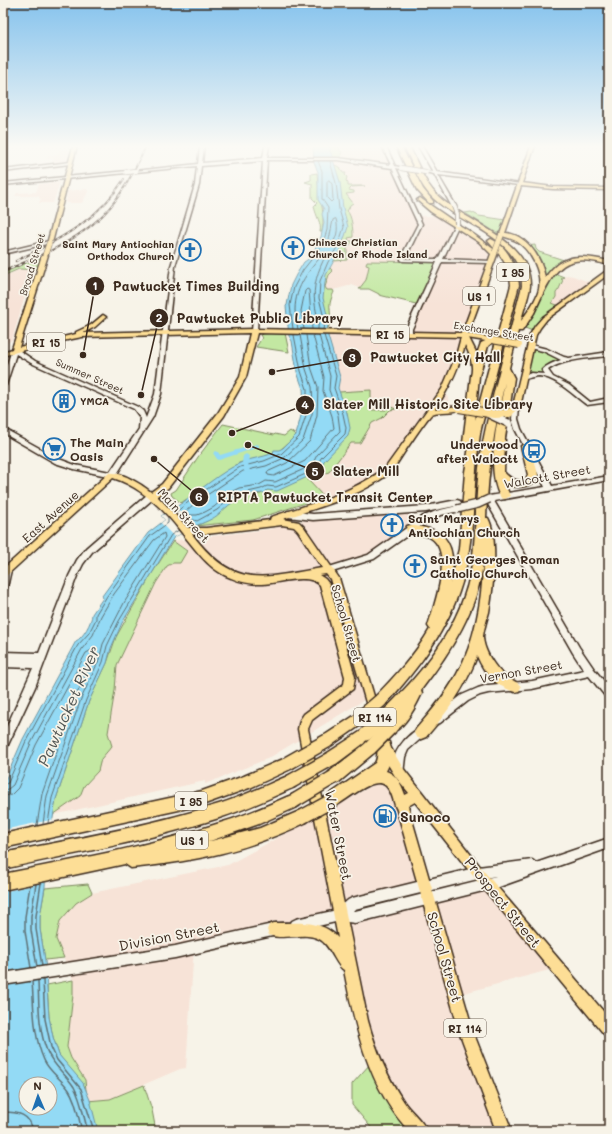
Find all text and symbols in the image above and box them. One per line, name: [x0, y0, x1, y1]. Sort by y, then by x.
street label: Broad Street: [16, 231, 48, 297]
church icon: Chinese Christian Church of Rhode Island: [280, 235, 306, 261]
place label: Chinese Christian Church of Rhode Island: [308, 235, 428, 261]
place label: Saint Mary Antiochian Orthodox Church: [62, 237, 174, 263]
church icon: Saint Mary Antiochian Orthodox Church: [177, 237, 203, 263]
road number: I 95: [497, 263, 529, 281]
callout: Pawtucket Times Building: [85, 273, 288, 298]
text: 1: [92, 277, 98, 293]
text: Pawtucket Times Building: [113, 277, 279, 294]
road number: US 1: [463, 287, 495, 305]
callout: Pawtucket Public Library: [149, 306, 352, 331]
text: 2: [156, 309, 163, 325]
text: Pawtucket Public Library: [177, 309, 343, 327]
street label: Exchange Street: [453, 318, 535, 344]
road number: RI 15: [371, 325, 409, 343]
road number: RI 15: [27, 333, 65, 351]
callout: Pawtucket City Hall: [342, 345, 508, 370]
text: Pawtucket City Hall: [370, 348, 500, 366]
text: 3: [348, 349, 356, 365]
street label: Summer Street: [54, 355, 126, 397]
building icon: YMCA: [51, 388, 77, 414]
callout: Slater Mill Historic Site Library: [295, 392, 541, 417]
place label: YMCA: [80, 394, 109, 408]
text: Slater Mill Historic Site Library: [323, 395, 533, 413]
text: 4: [301, 396, 309, 412]
place label: The Main Oasis: [70, 434, 124, 464]
supermarket icon: The Main Oasis: [41, 436, 67, 462]
place label: Underwood after Walcott: [436, 436, 518, 466]
bus stop icon: Underwood after Walcott: [521, 438, 547, 464]
callout: Slater Mill: [305, 459, 407, 484]
street label: Walcott Street: [502, 460, 592, 492]
text: Slater Mill: [333, 462, 399, 479]
text: 5: [311, 463, 319, 479]
street label: Main Street: [154, 484, 214, 546]
callout: RIPTA Pawtucket Transit Center: [189, 485, 441, 510]
street label: East Avenue: [18, 486, 82, 546]
text: 6: [195, 488, 203, 504]
text: RIPTA Pawtucket Transit Center: [217, 488, 433, 505]
place label: Saint Marys Antiochian Church: [408, 510, 520, 540]
church icon: Saint Marys Antiochian Church: [379, 512, 405, 538]
place label: Saint Georges Roman Catholic Church: [430, 551, 560, 581]
church icon: Saint Georges Roman Catholic Church: [402, 553, 428, 579]
street label: School Street: [328, 582, 366, 664]
water label: Pawtucket River: [32, 643, 104, 769]
street label: Vernon Street: [478, 656, 564, 686]
road number: RI 114: [354, 708, 396, 726]
street label: Water Street: [321, 788, 357, 882]
road number: I 95: [175, 792, 207, 810]
fuel station icon: Sunoco: [372, 803, 398, 829]
place label: Sunoco: [400, 807, 451, 826]
road number: US 1: [176, 831, 208, 849]
street label: Prospect Street: [461, 853, 545, 951]
street label: School Street: [423, 910, 467, 1004]
street label: Division Street: [117, 917, 221, 955]
road number: RI 114: [444, 1019, 486, 1037]
north arrow: [18, 1076, 58, 1116]
text: N: [33, 1078, 42, 1093]

